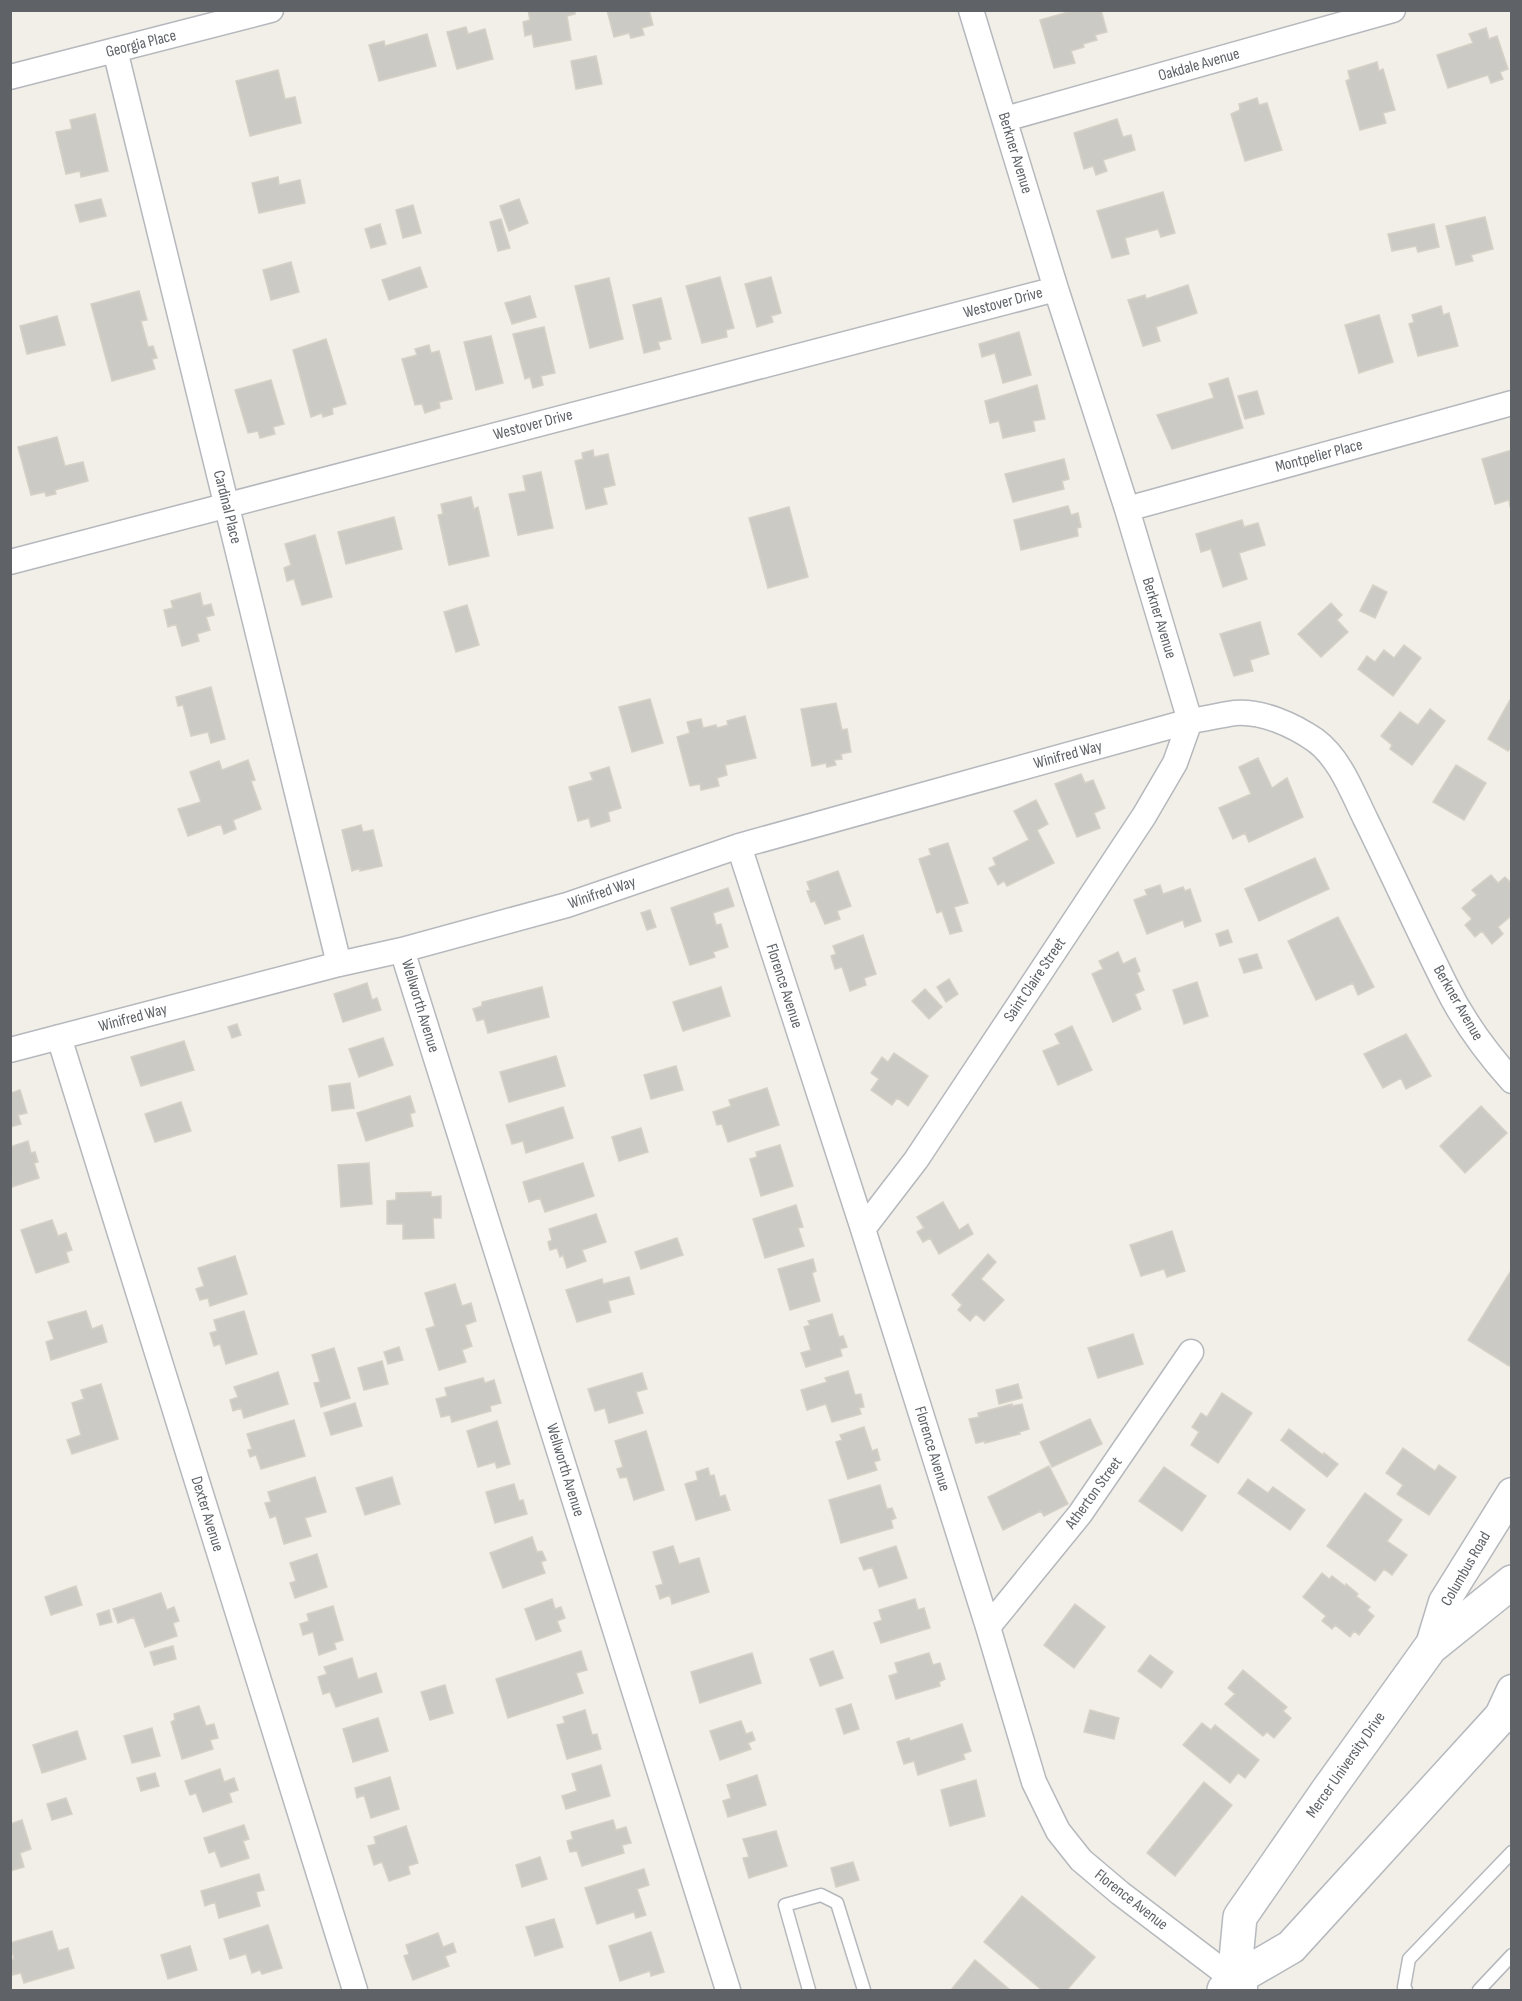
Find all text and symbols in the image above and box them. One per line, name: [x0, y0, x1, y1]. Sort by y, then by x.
street label: Georgia Place: [104, 26, 178, 62]
street label: Oakdale Avenue: [1156, 44, 1242, 86]
street label: Berkner Avenue: [994, 110, 1036, 196]
street label: Westover Drive: [961, 283, 1045, 323]
street label: Westover Drive: [491, 405, 575, 445]
street label: Montpelier Place: [1273, 435, 1365, 477]
street label: Cardinal Place: [209, 468, 245, 546]
street label: Berkner Avenue: [1138, 575, 1180, 661]
street label: Winifred Way: [1032, 737, 1104, 773]
street label: Winifred Way: [566, 873, 638, 913]
street label: Saint Claire Street: [1000, 934, 1070, 1026]
street label: Florence Avenue: [761, 941, 807, 1031]
street label: Wellworth Avenue: [397, 957, 443, 1055]
street label: Berkner Avenue: [1429, 962, 1487, 1044]
street label: Winifred Way: [97, 1000, 169, 1036]
street label: Florence Avenue: [910, 1404, 954, 1494]
street label: Wellworth Avenue: [542, 1421, 588, 1519]
street label: Atherton Street: [1061, 1453, 1127, 1534]
street label: Dexter Avenue: [187, 1474, 227, 1554]
street label: Columbus Road: [1437, 1529, 1495, 1609]
street label: Mercer University Drive: [1302, 1708, 1390, 1822]
street label: Florence Avenue: [1091, 1866, 1171, 1934]

